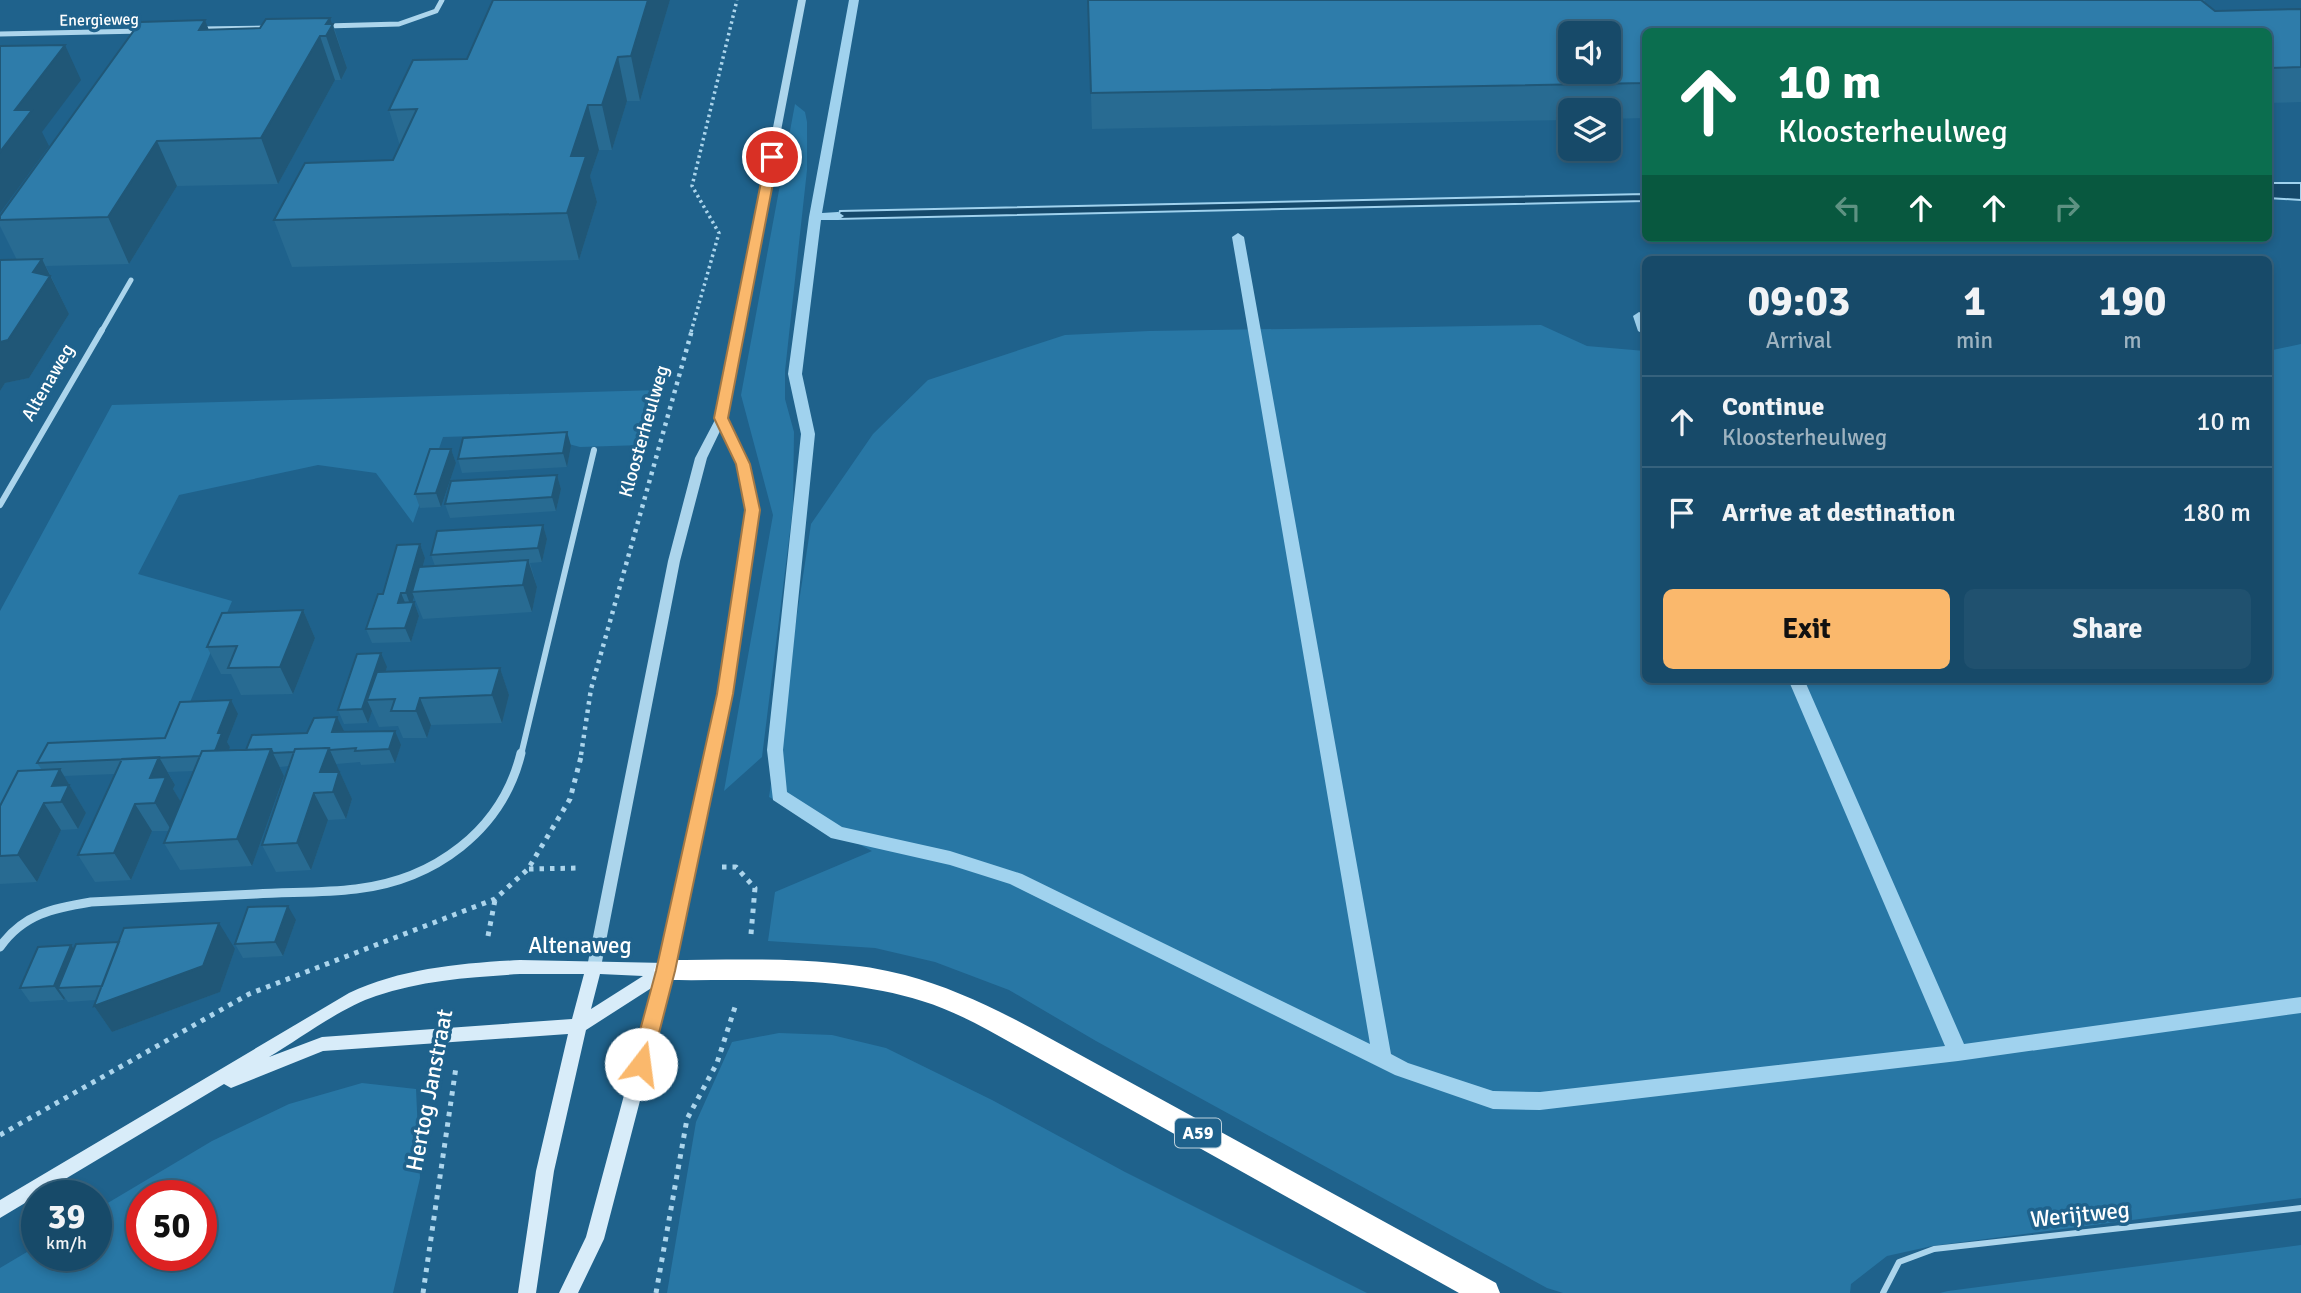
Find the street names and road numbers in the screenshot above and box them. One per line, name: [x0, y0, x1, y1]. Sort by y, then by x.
street label: Energieweg: [59, 9, 139, 31]
street label: Altenaweg: [16, 339, 80, 426]
street label: Kloosterheulweg: [614, 362, 674, 500]
street label: Altenaweg: [528, 931, 632, 960]
street label: Hertog Janstraat: [400, 1007, 459, 1174]
road number: A59: [1175, 1118, 1221, 1148]
street label: Werijtweg: [2029, 1195, 2131, 1234]

